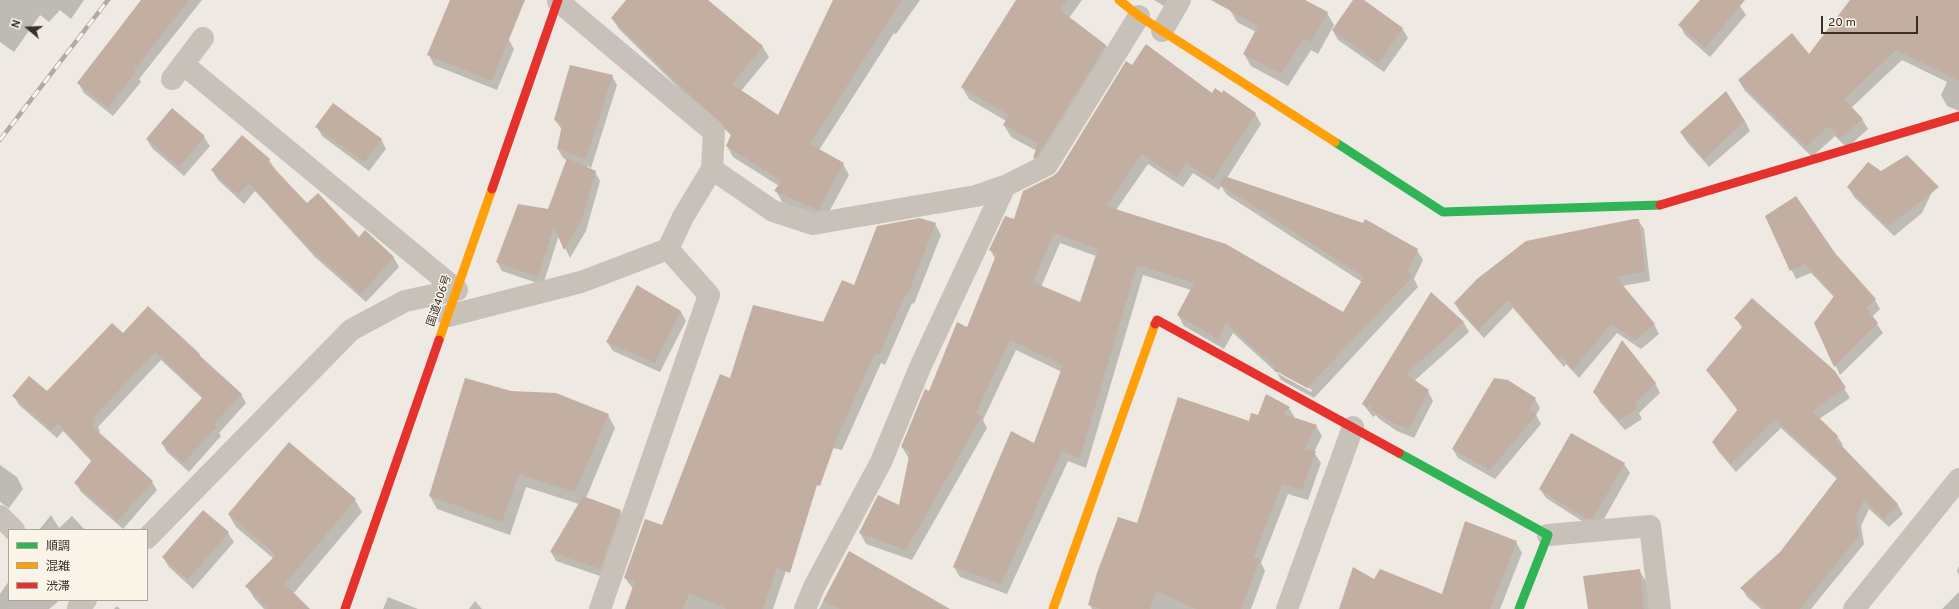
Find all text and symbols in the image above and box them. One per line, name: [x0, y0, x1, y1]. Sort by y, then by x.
north arrow: [8, 8, 48, 48]
scale bar: [1823, 8, 1920, 34]
text: 20 m: [1828, 15, 1856, 31]
text: N: [9, 18, 25, 30]
street label: 国道406号: [425, 274, 455, 328]
legend: [8, 529, 148, 601]
text: 順調: [46, 539, 70, 555]
text: 混雑: [46, 559, 70, 575]
text: 渋滞: [46, 579, 70, 595]

